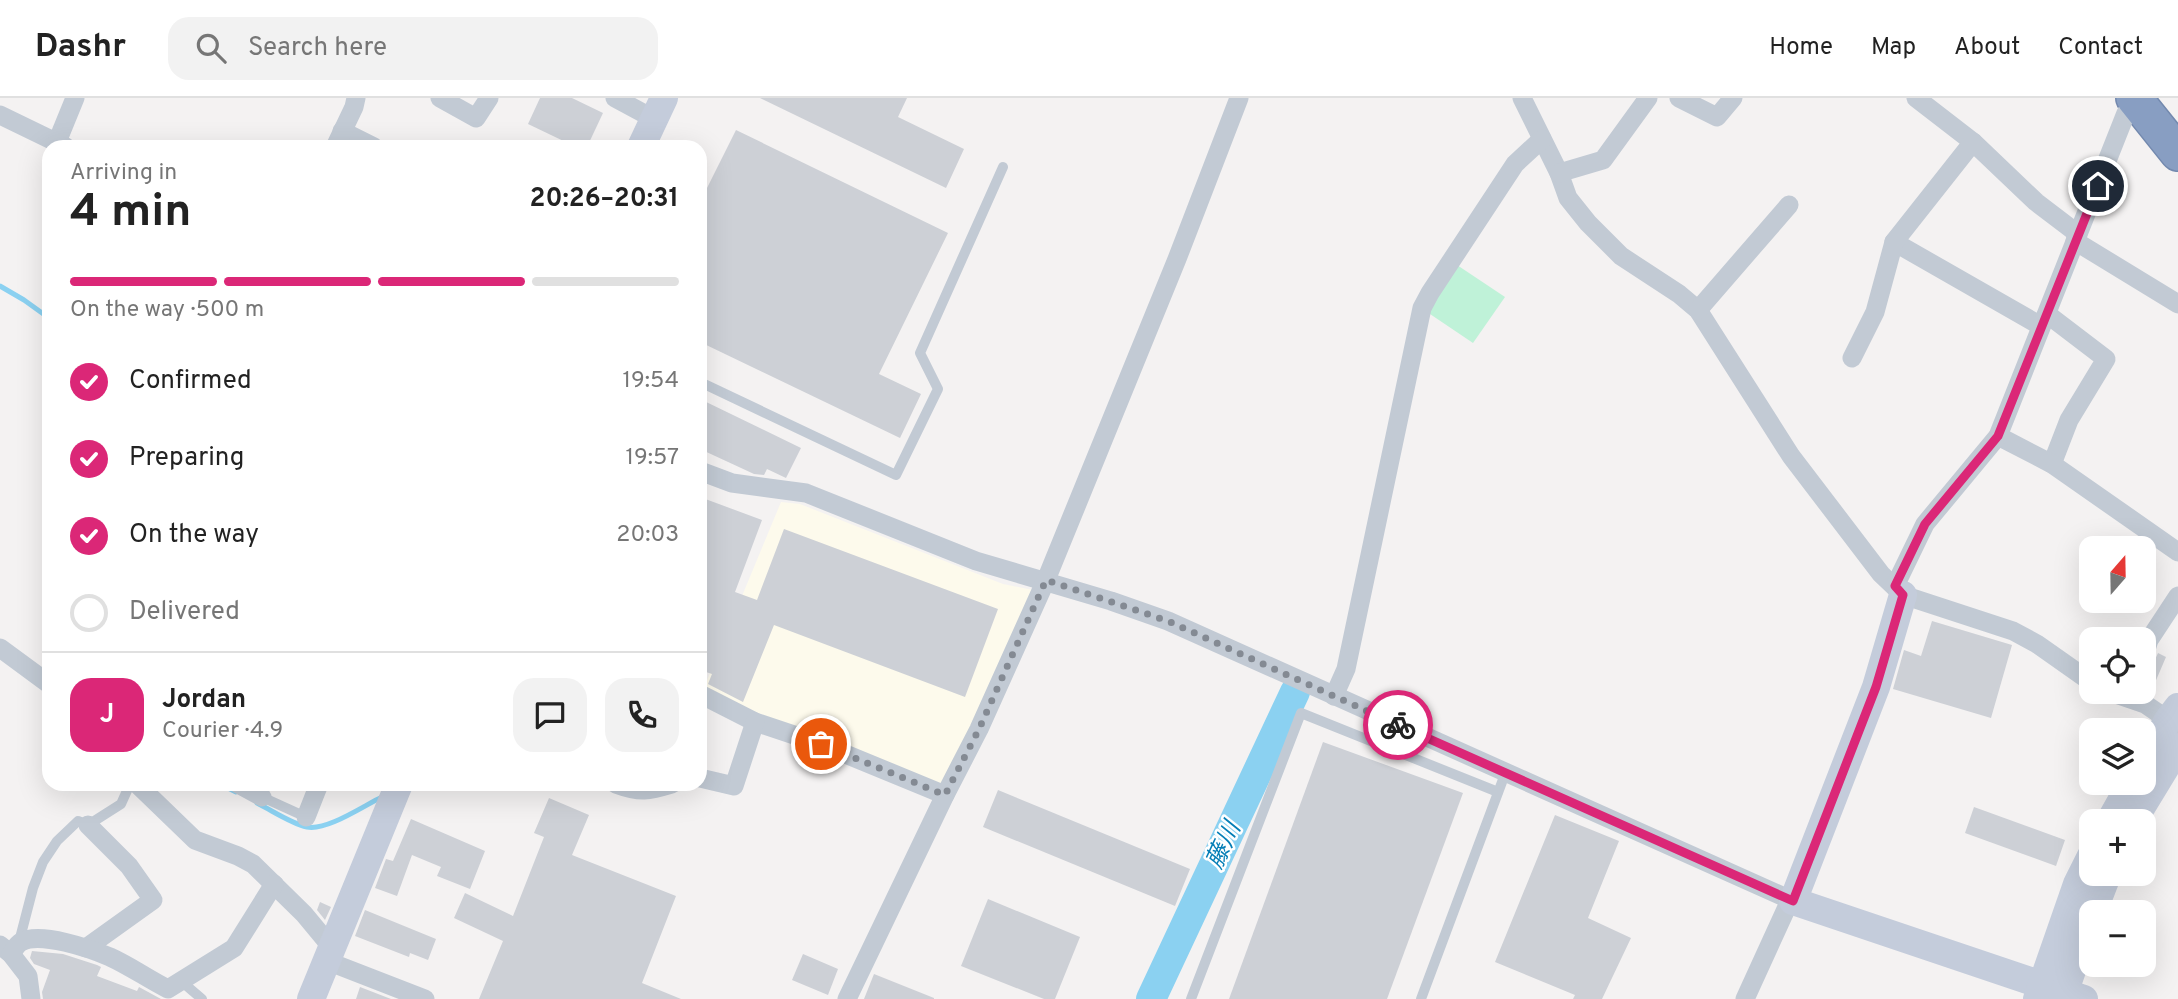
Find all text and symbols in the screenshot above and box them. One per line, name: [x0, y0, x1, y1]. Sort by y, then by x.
search box: [168, 17, 658, 80]
text: Dashr: [35, 27, 126, 69]
icon: search: [192, 29, 230, 67]
text: Search here: [248, 32, 387, 65]
text: Home: [1769, 33, 1833, 63]
text: Map: [1871, 33, 1916, 63]
text: About: [1954, 33, 2020, 63]
text: Contact: [2058, 33, 2143, 63]
pin: [2068, 156, 2128, 216]
text: Arriving in: [70, 159, 177, 188]
icon: home: [2079, 167, 2117, 205]
text: 20:26–20:31: [530, 183, 679, 216]
text: 4 min: [70, 184, 192, 243]
text: On the way · 500 m: [70, 296, 264, 325]
icon: check: [70, 363, 108, 401]
text: Confirmed: [129, 365, 252, 398]
text: 19:54: [622, 367, 679, 396]
icon: check: [70, 440, 108, 478]
text: Preparing: [129, 442, 244, 475]
text: 19:57: [625, 444, 679, 473]
icon: check: [70, 517, 108, 555]
text: On the way: [129, 519, 259, 552]
text: 20:03: [616, 521, 679, 550]
north arrow: [2079, 536, 2156, 612]
map controls: [2079, 536, 2156, 977]
text: Delivered: [129, 596, 240, 629]
button: locate: [2079, 627, 2156, 704]
button: chat: [513, 678, 587, 752]
button: phone: [605, 678, 679, 752]
text: Jordan: [162, 684, 246, 717]
courier: [1363, 690, 1433, 760]
text: J: [100, 699, 114, 732]
icon: bike: [1379, 706, 1417, 744]
pin: [791, 714, 851, 774]
text: Courier · 4.9: [162, 717, 283, 746]
button: layers: [2079, 718, 2156, 795]
icon: bag: [802, 725, 840, 763]
button: +: [2079, 809, 2156, 886]
water label: 藤川: [1201, 815, 1250, 874]
button: −: [2079, 900, 2156, 977]

